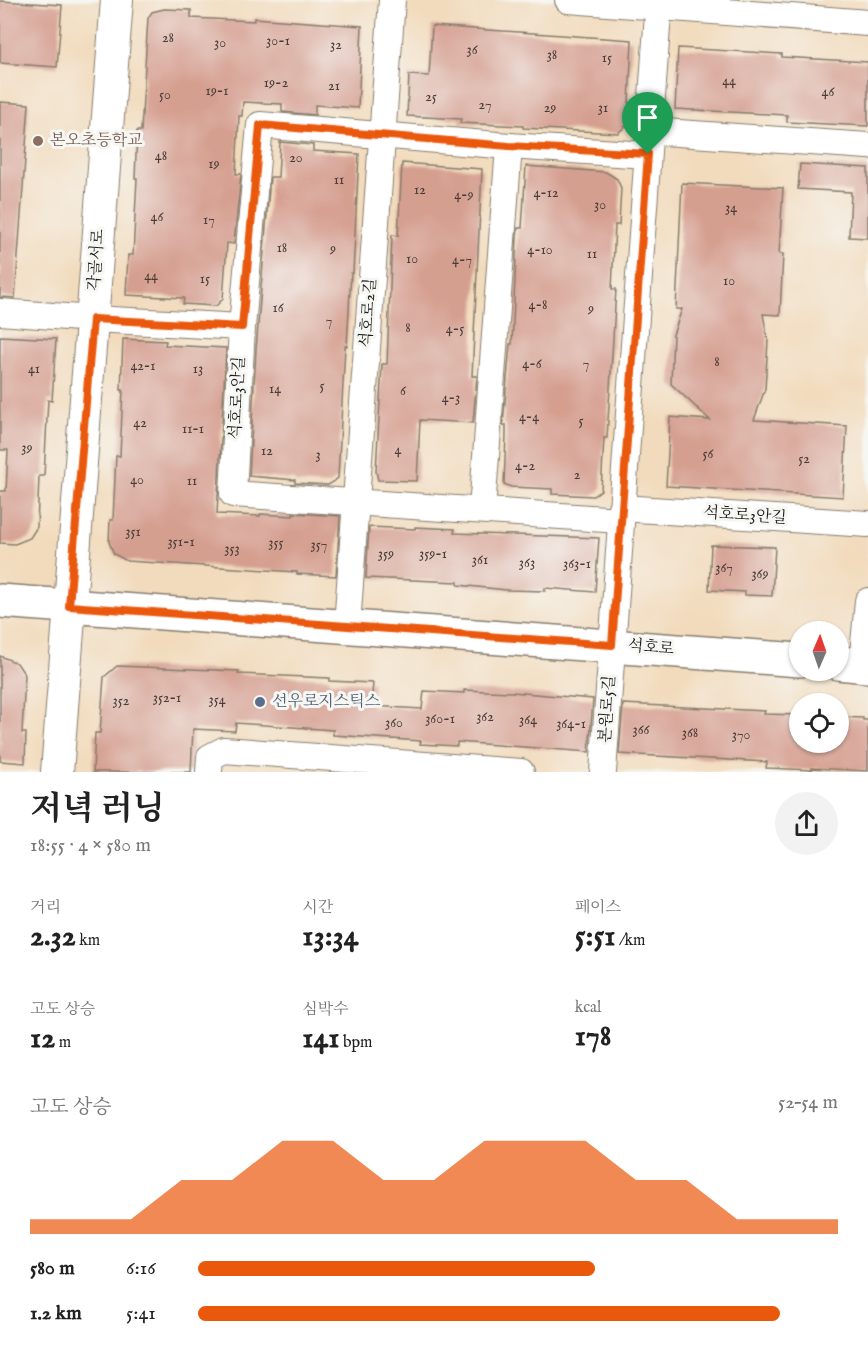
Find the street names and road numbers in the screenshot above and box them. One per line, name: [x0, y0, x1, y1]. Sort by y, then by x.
street label: 각골서로: [85, 228, 109, 292]
street label: 석호로2길: [357, 278, 381, 348]
street label: 석호로3안길: [226, 356, 250, 440]
street label: 석호로3안길: [703, 503, 787, 529]
street label: 석호로: [627, 636, 676, 660]
street label: 본원로5길: [596, 675, 620, 743]

